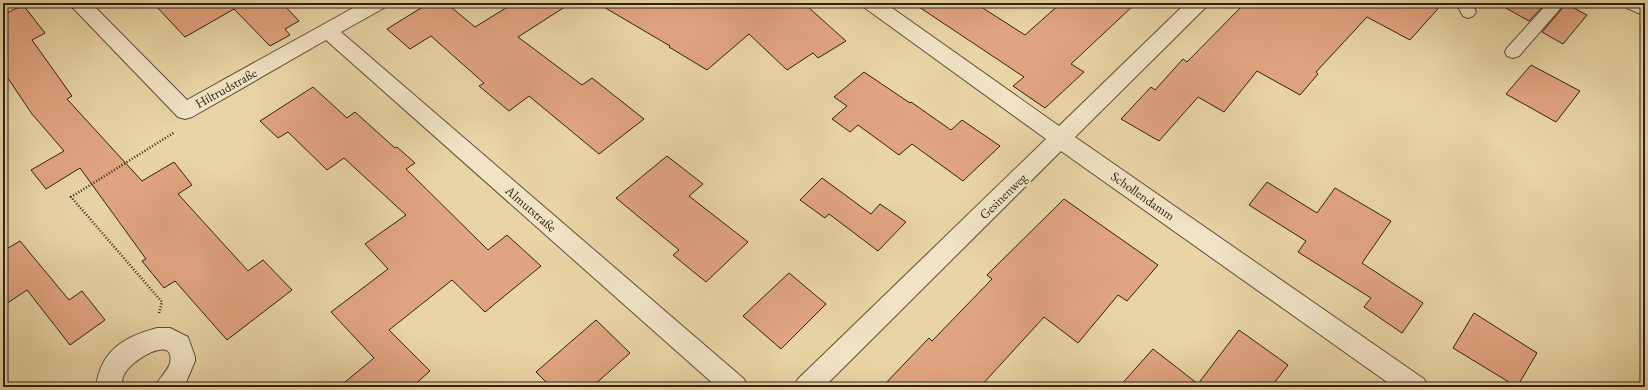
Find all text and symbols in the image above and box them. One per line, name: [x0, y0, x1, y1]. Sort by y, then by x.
street label: Hiltrudstraße: [192, 64, 260, 112]
street label: Schollendamm: [1108, 168, 1178, 224]
street label: Gesinenweg: [976, 169, 1031, 223]
street label: Almutstraße: [501, 181, 560, 236]

